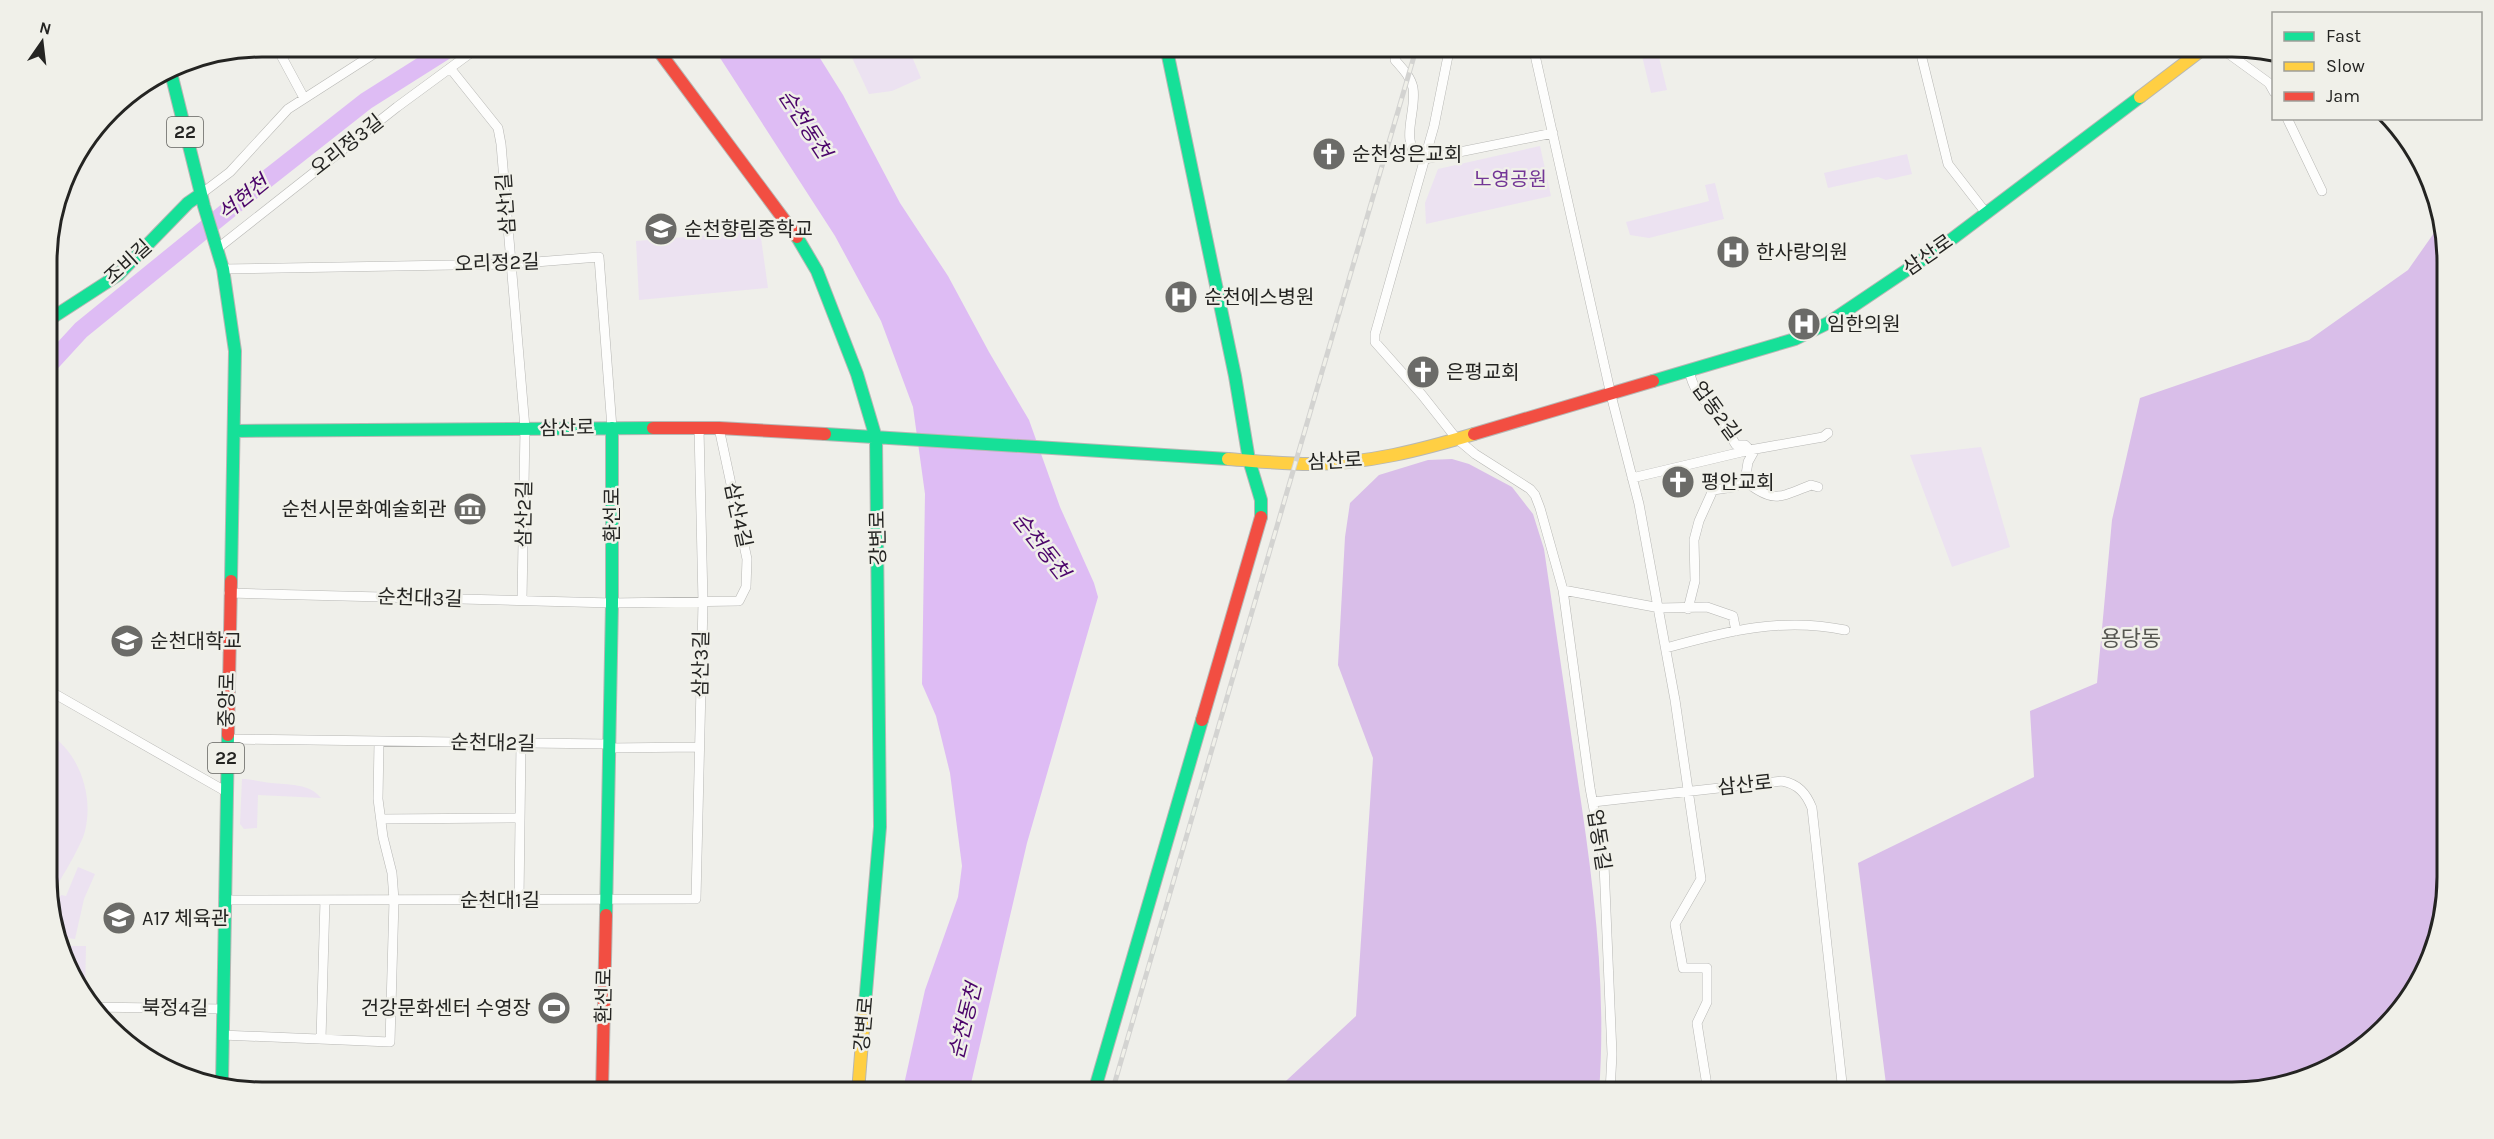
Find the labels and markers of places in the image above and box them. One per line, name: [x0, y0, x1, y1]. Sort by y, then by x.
church icon: 순천성은교회: [1311, 136, 1347, 172]
place label: 순천성은교회: [1352, 143, 1462, 166]
school or university icon: 순천향림중학교: [643, 211, 679, 247]
place label: 순천향림중학교: [684, 218, 813, 241]
hospital icon: 한사랑의원: [1715, 234, 1751, 270]
place label: 한사랑의원: [1756, 241, 1848, 264]
hospital icon: 순천에스병원: [1163, 279, 1199, 315]
place label: 순천에스병원: [1204, 286, 1314, 309]
hospital icon: 임한의원: [1786, 306, 1822, 342]
place label: 임한의원: [1827, 313, 1901, 336]
church icon: 은평교회: [1405, 354, 1441, 390]
place label: 은평교회: [1446, 361, 1520, 384]
church icon: 평안교회: [1660, 464, 1696, 500]
place label: 평안교회: [1701, 471, 1775, 494]
museum icon: 순천시문화예술회관: [452, 491, 488, 527]
place label: 순천시문화예술회관: [281, 498, 447, 521]
school or university icon: 순천대학교: [109, 623, 145, 659]
place label: 순천대학교: [150, 630, 242, 653]
school or university icon: A17 체육관: [101, 900, 137, 936]
place label: A17 체육관: [142, 907, 229, 930]
sports icon: 건강문화센터 수영장: [536, 990, 572, 1026]
place label: 건강문화센터 수영장: [361, 997, 531, 1020]

